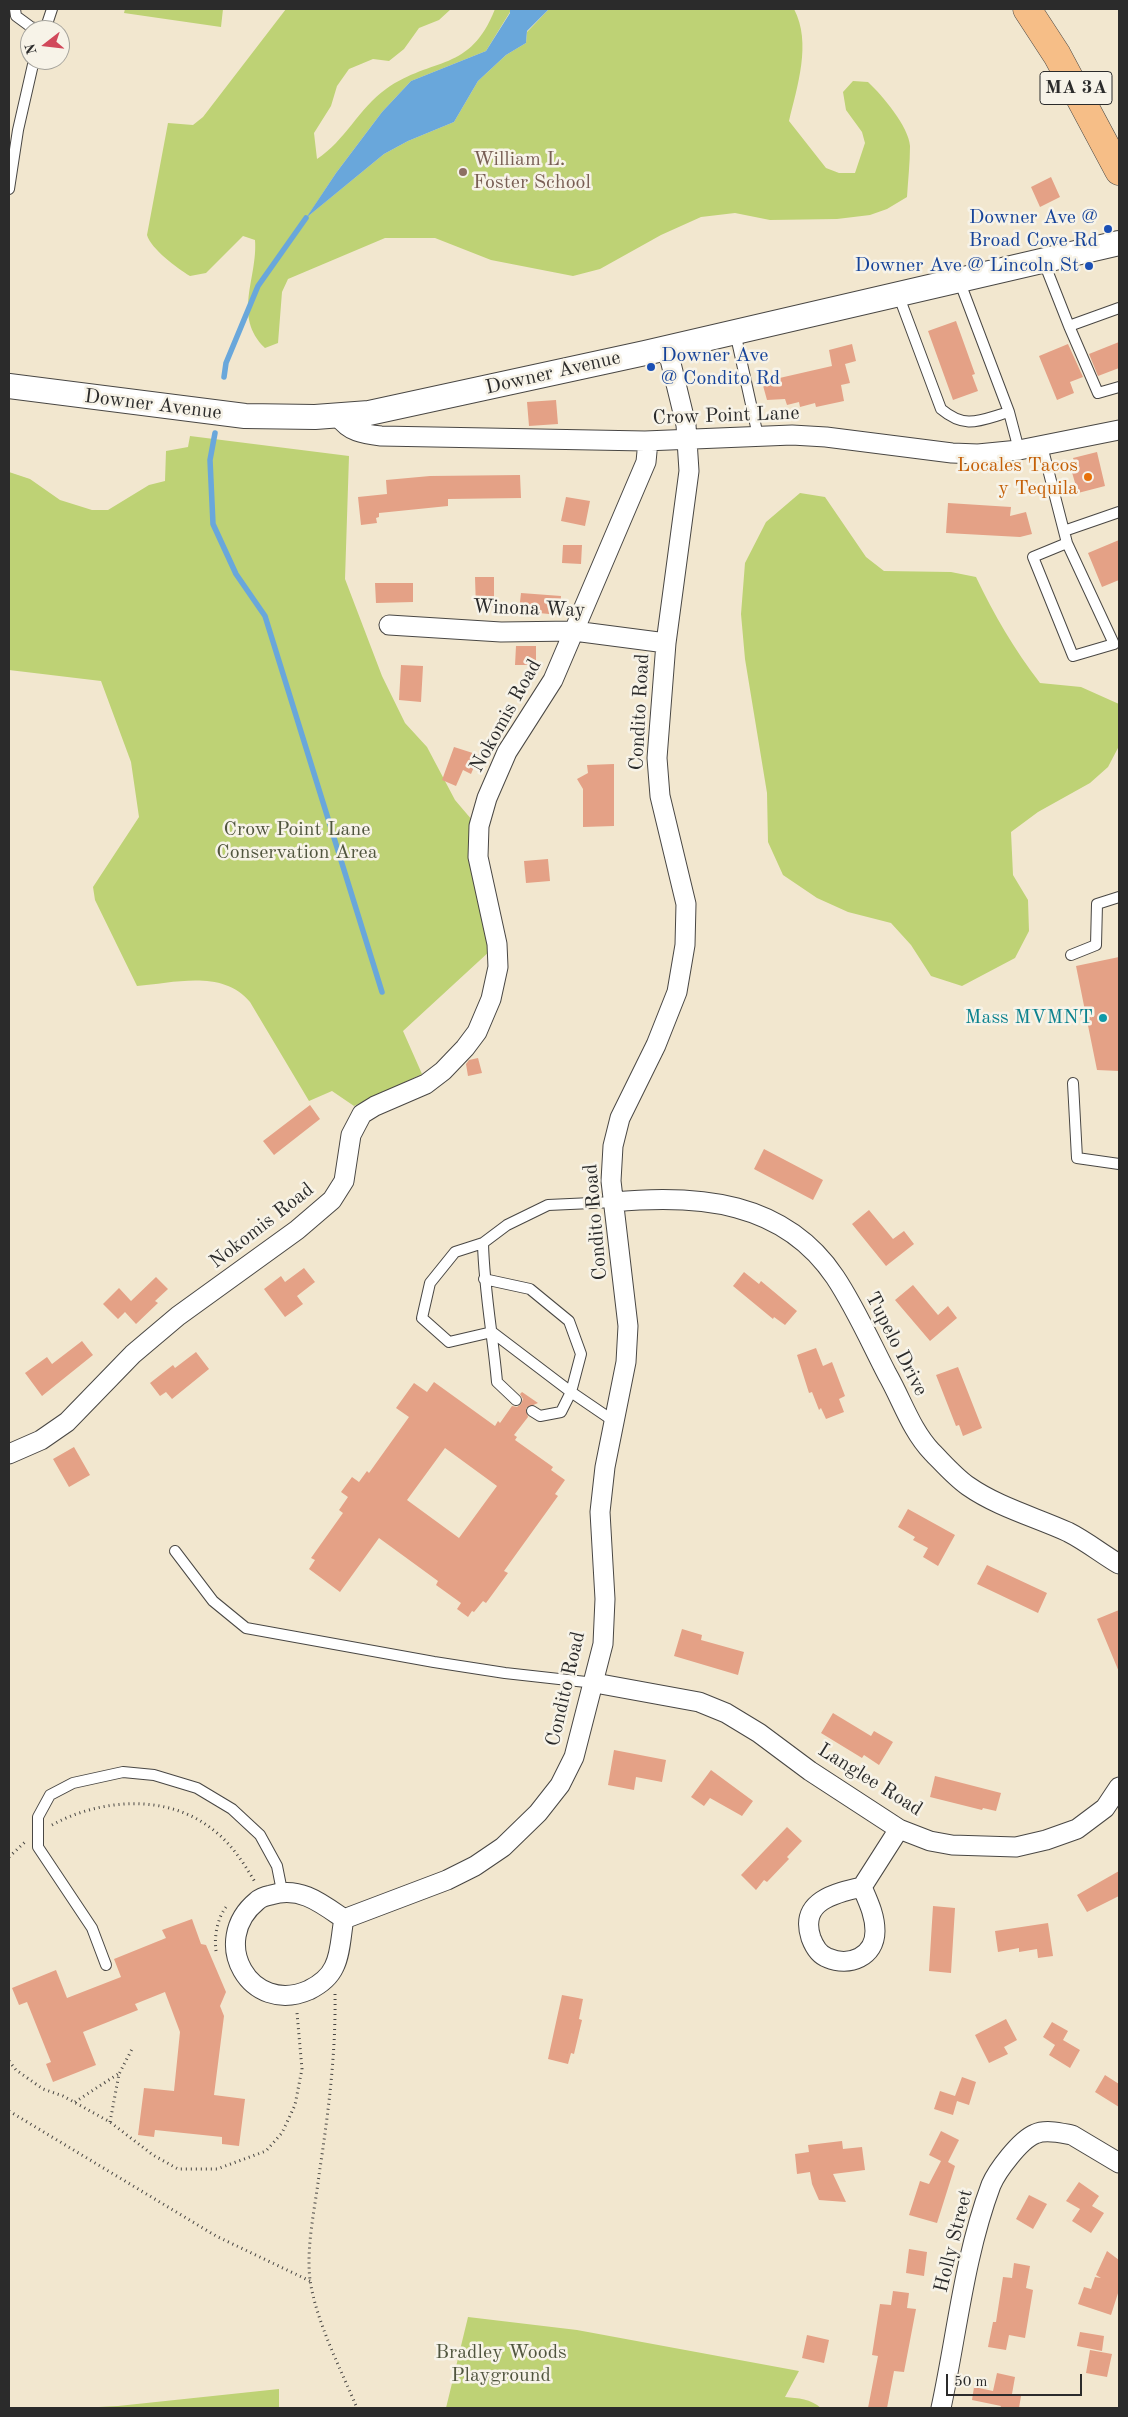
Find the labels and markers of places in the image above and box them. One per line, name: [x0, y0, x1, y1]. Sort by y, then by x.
place label: William L. Foster School: [473, 148, 591, 195]
marker: William L. Foster School: [457, 166, 469, 178]
place label: Downer Ave @ Broad Cove Rd: [968, 206, 1098, 253]
marker: Downer Ave @ Broad Cove Rd: [1102, 223, 1114, 235]
place label: Downer Ave @ Lincoln St: [855, 254, 1079, 278]
marker: Downer Ave @ Lincoln St: [1083, 260, 1095, 272]
place label: Downer Ave @ Condito Rd: [661, 344, 780, 391]
marker: Downer Ave @ Condito Rd: [645, 361, 657, 373]
place label: Locales Tacos y Tequila: [957, 454, 1078, 501]
marker: Locales Tacos y Tequila: [1082, 471, 1094, 483]
place label: Mass MVMNT: [965, 1006, 1093, 1030]
marker: Mass MVMNT: [1097, 1012, 1109, 1024]

